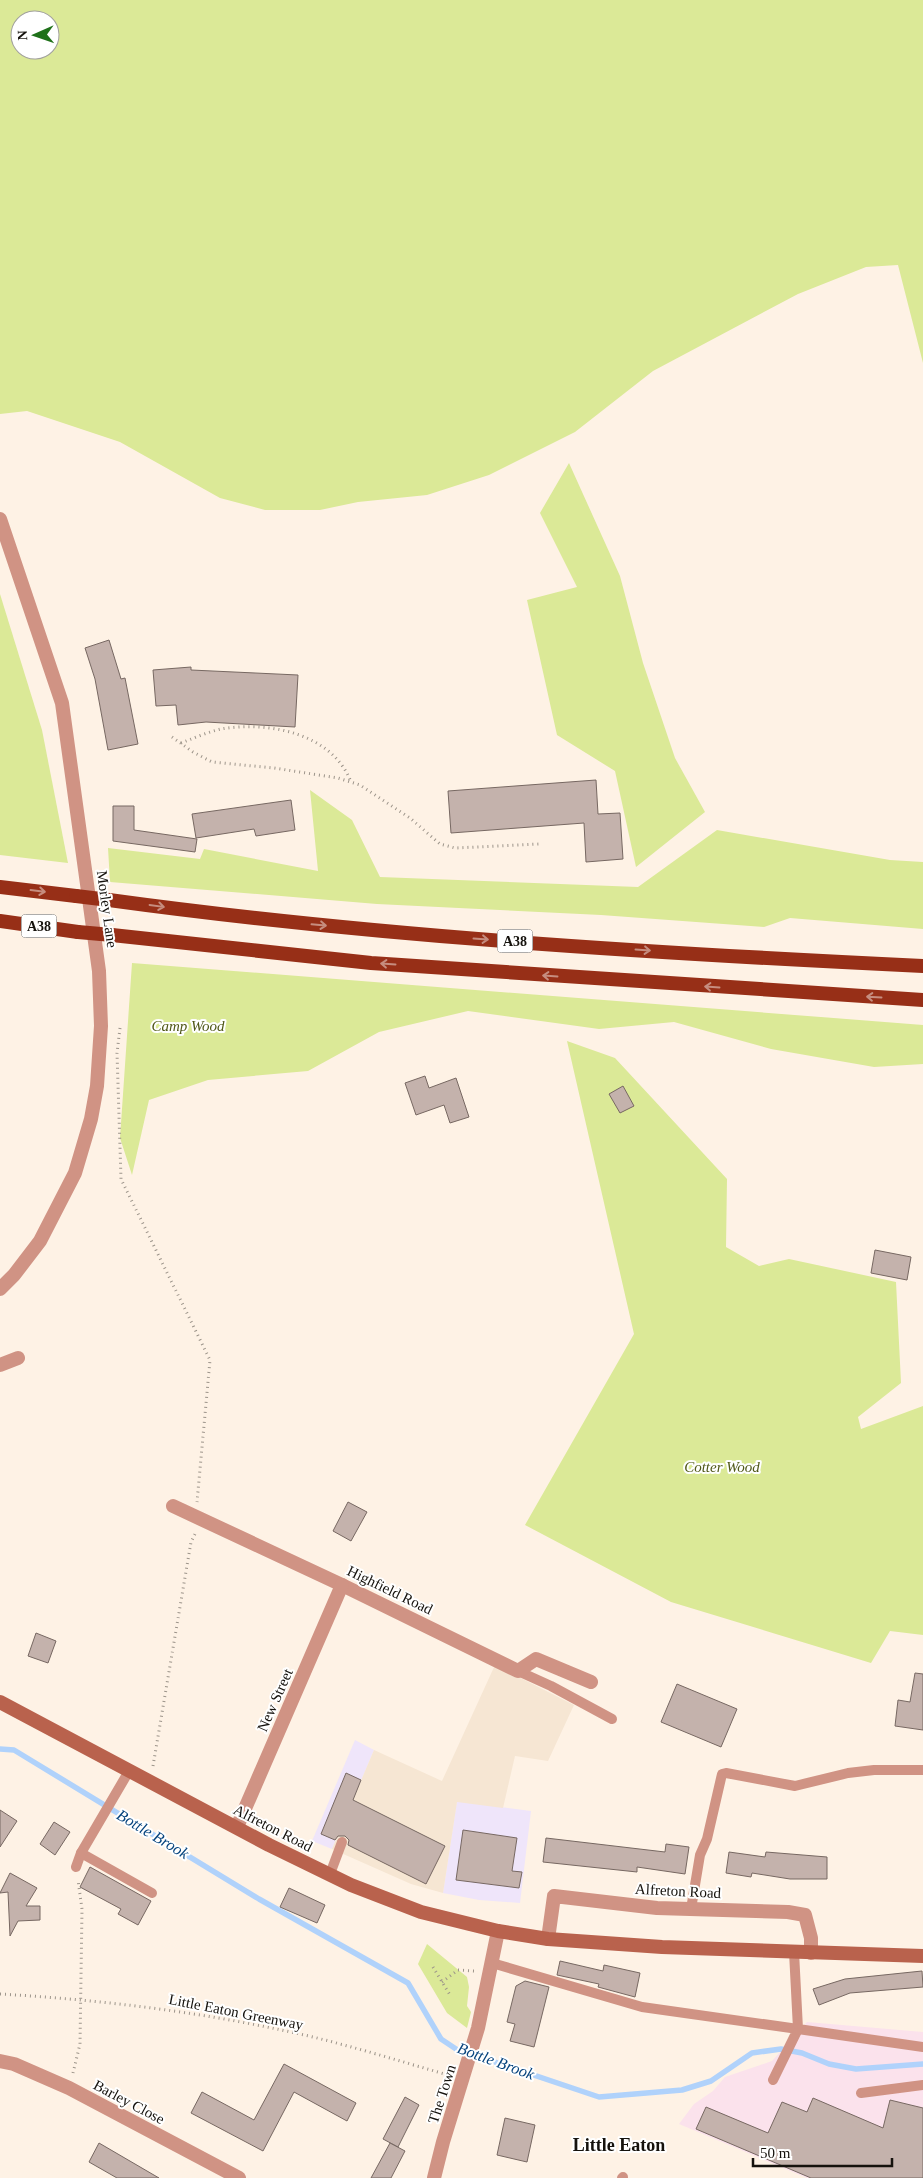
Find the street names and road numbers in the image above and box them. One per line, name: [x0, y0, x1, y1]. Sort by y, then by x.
street label: Morley Lane: [94, 869, 120, 949]
road number: A38: [22, 914, 56, 938]
road number: A38: [498, 929, 532, 952]
street label: Highfield Road: [345, 1562, 436, 1618]
street label: New Street: [254, 1665, 296, 1734]
street label: Alfreton Road: [231, 1801, 315, 1855]
street label: Alfreton Road: [635, 1881, 722, 1901]
street label: Little Eaton Greenway: [167, 1991, 305, 2033]
street label: The Town: [425, 2062, 459, 2125]
street label: Barley Close: [91, 2077, 167, 2128]

